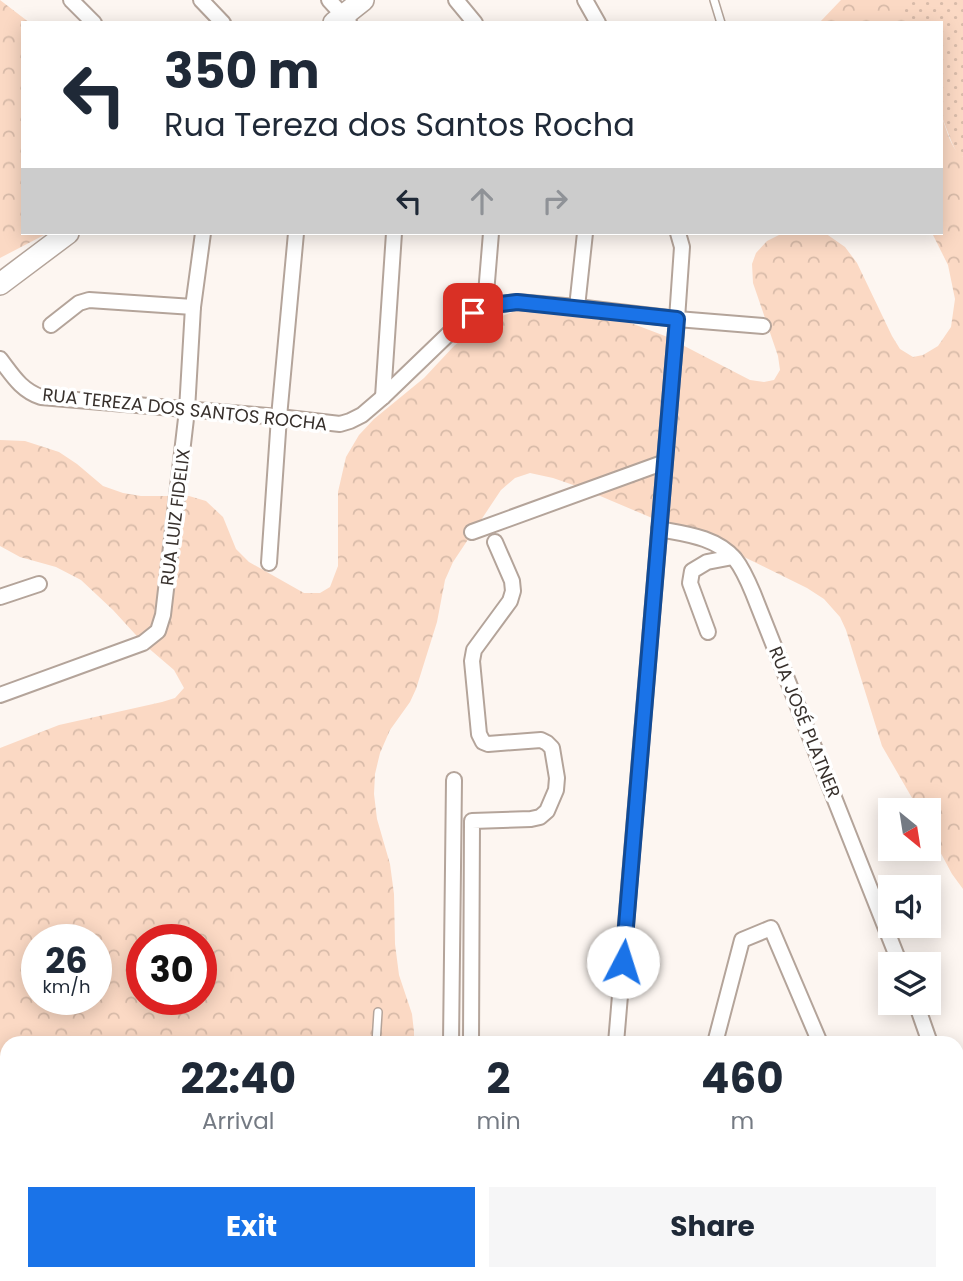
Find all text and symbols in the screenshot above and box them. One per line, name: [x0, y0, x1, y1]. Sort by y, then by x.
text: 350 m: [164, 37, 320, 105]
icon: left: [49, 49, 140, 140]
text: Rua Tereza dos Santos Rocha: [164, 102, 635, 147]
icon: left: [390, 182, 428, 220]
icon: ahead: [463, 182, 501, 220]
icon: right: [536, 182, 574, 220]
pin: [443, 283, 503, 343]
icon: arrive: [454, 294, 492, 332]
street label: RUA TEREZA DOS SANTOS ROCHA: [41, 382, 329, 436]
street label: RUA LUIZ FIDELIX: [154, 447, 196, 587]
street label: RUA JOSÉ PLATNER: [763, 643, 847, 801]
north arrow: [878, 798, 942, 861]
map controls: [878, 798, 941, 1015]
button: sound: [878, 875, 941, 938]
speed limit sign: 30: [126, 924, 217, 1015]
position arrow: [586, 925, 660, 999]
text: 26: [45, 936, 88, 985]
button: layers: [878, 952, 941, 1015]
text: km/h: [43, 974, 90, 999]
text: 22:40: [180, 1049, 296, 1108]
text: 2: [487, 1049, 511, 1108]
text: 460: [701, 1049, 784, 1108]
text: Arrival: [202, 1105, 274, 1137]
text: min: [477, 1105, 521, 1137]
text: m: [730, 1105, 754, 1137]
button: Exit: [28, 1187, 475, 1267]
button: Share: [489, 1187, 936, 1267]

